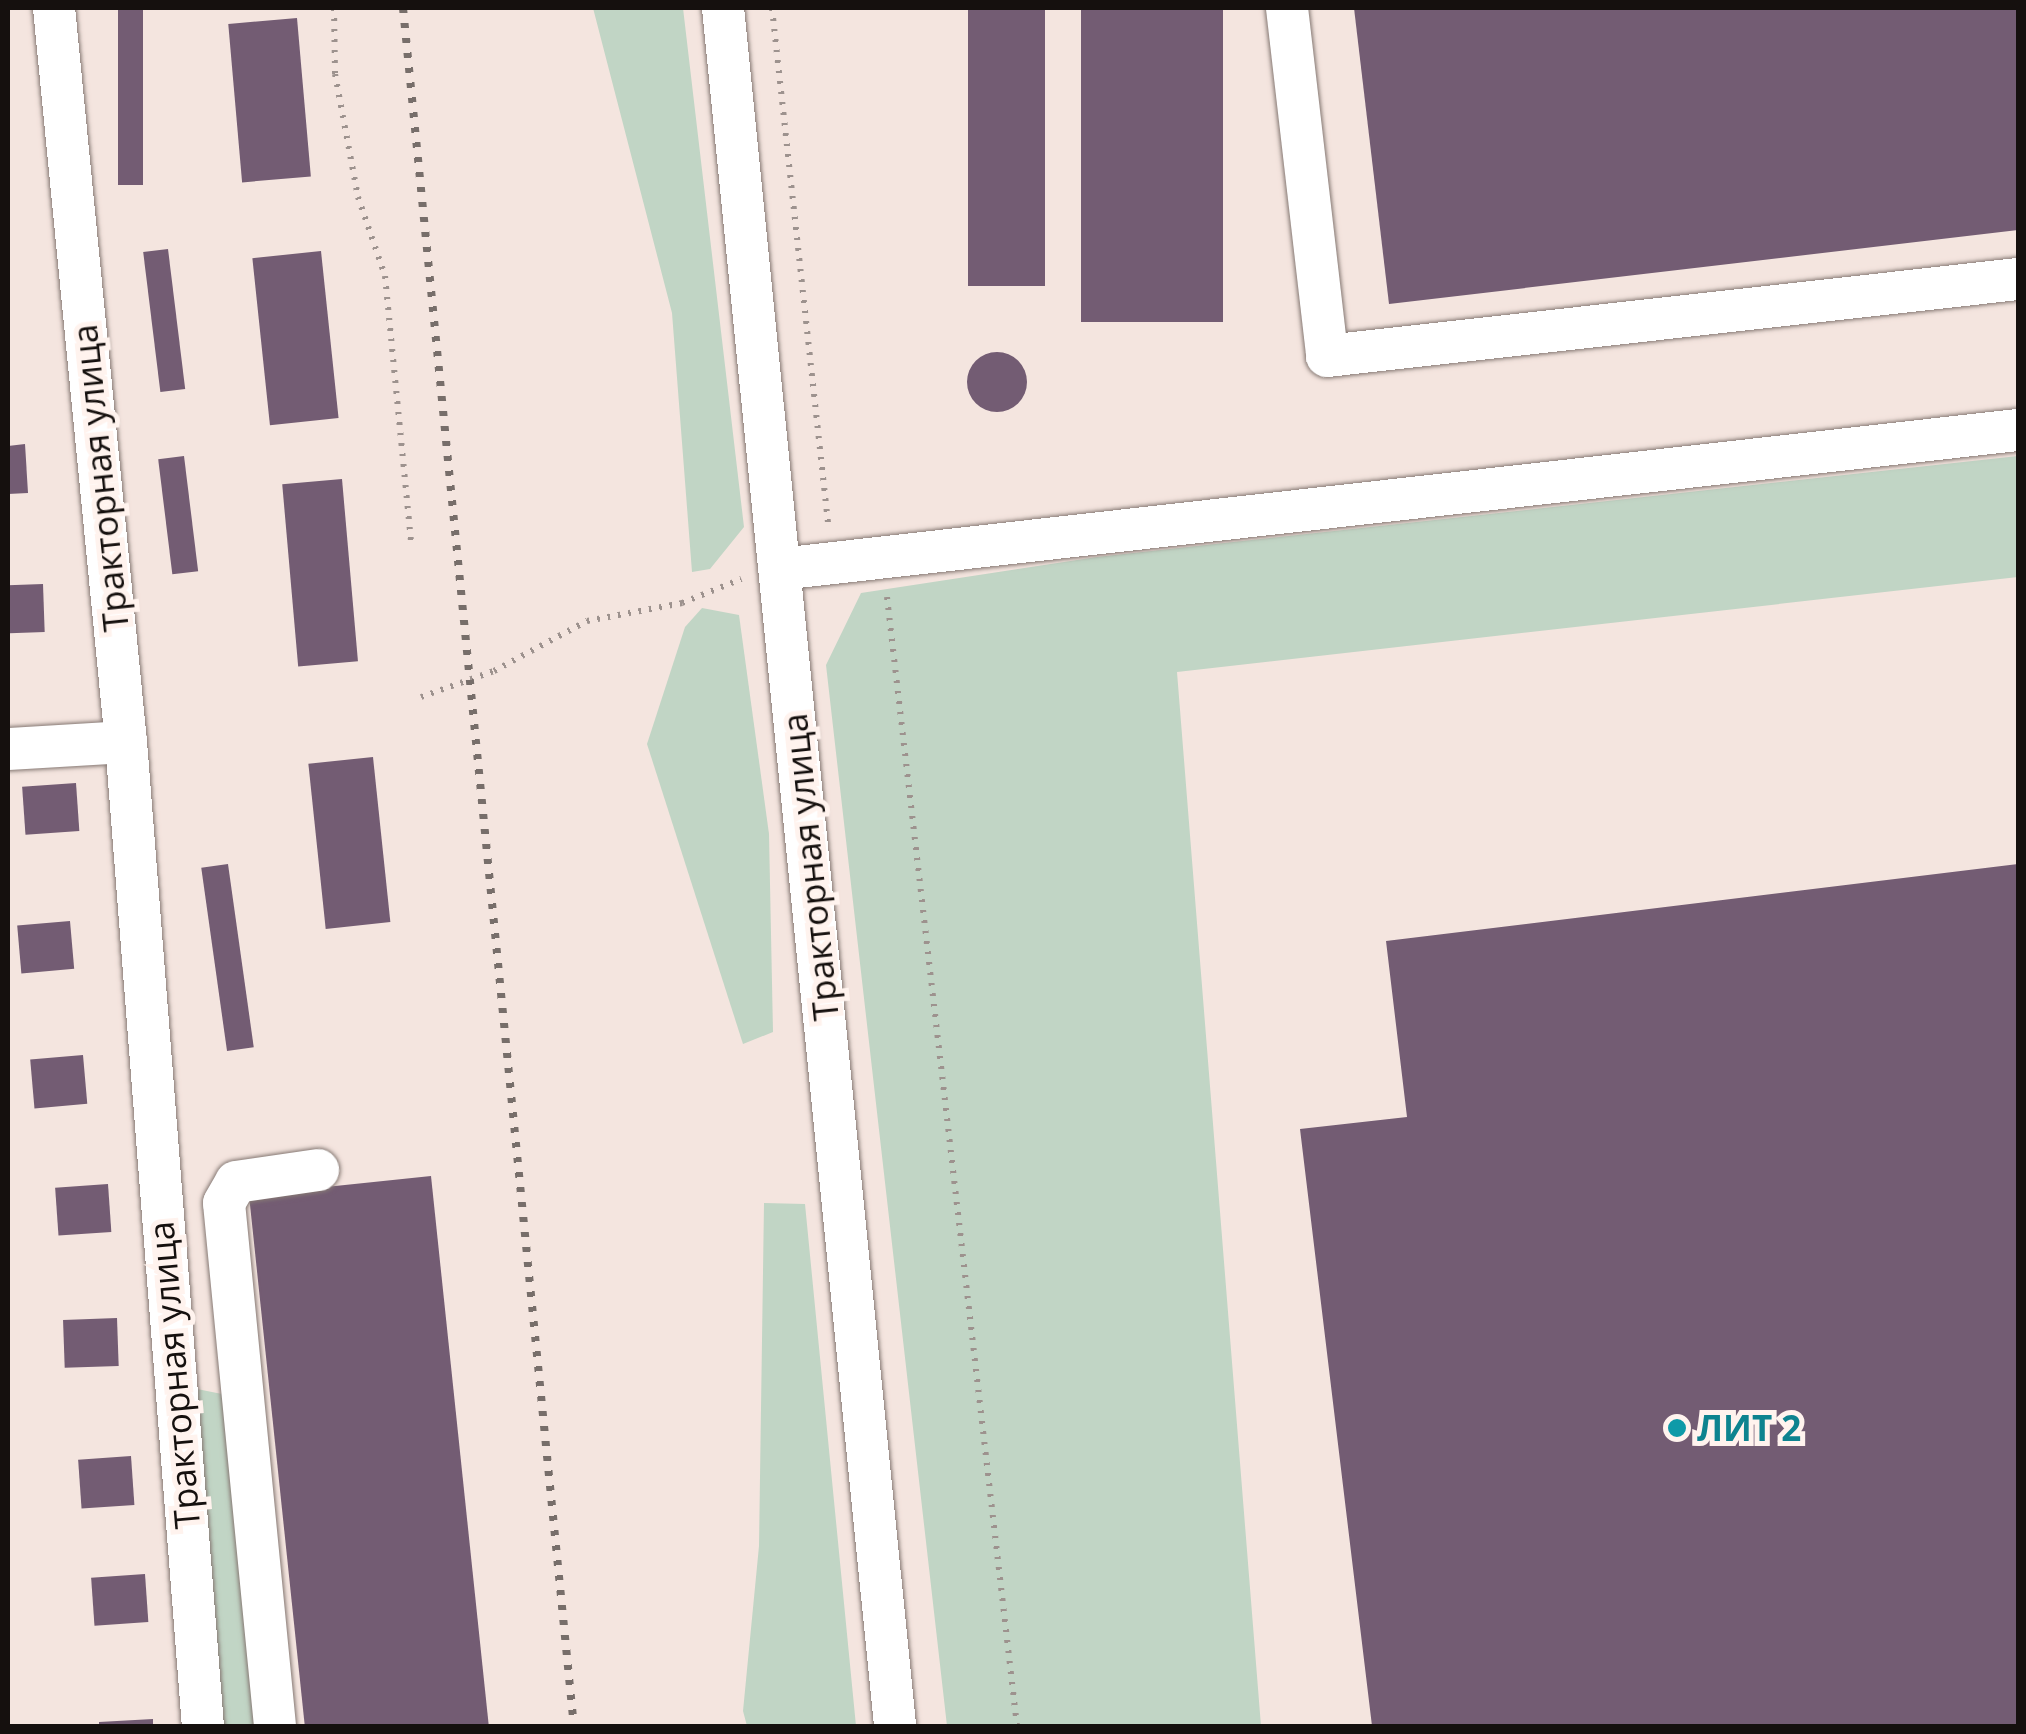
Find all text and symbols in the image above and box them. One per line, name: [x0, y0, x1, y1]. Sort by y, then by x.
street label: Тракторная улица: [63, 322, 137, 634]
street label: Тракторная улица: [773, 711, 847, 1023]
street label: Тракторная улица: [140, 1220, 208, 1530]
place label: ЛИТ 2: [1697, 1407, 1801, 1449]
marker: ЛИТ 2: [1666, 1417, 1688, 1439]

